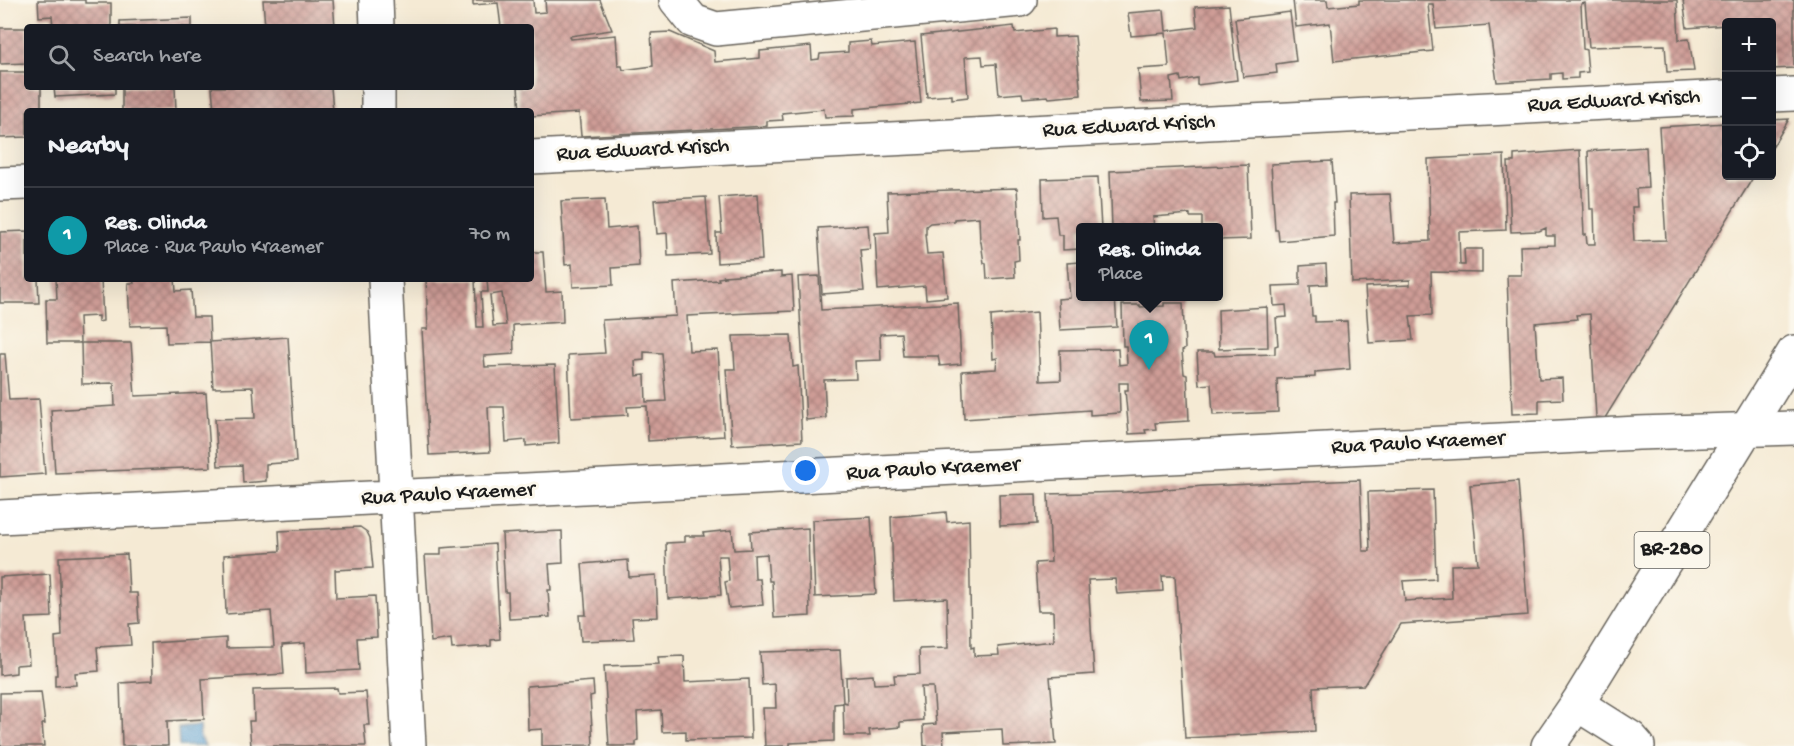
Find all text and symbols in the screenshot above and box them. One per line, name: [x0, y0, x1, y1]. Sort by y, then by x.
map controls: [1722, 18, 1776, 180]
button: +: [1722, 18, 1776, 72]
search box: [24, 24, 534, 90]
icon: search: [45, 41, 78, 74]
text: Search here: [93, 44, 201, 70]
button: −: [1722, 72, 1776, 126]
street label: Rua Edward Krisch: [1527, 84, 1701, 120]
street label: Rua Edward Krisch: [1042, 109, 1216, 145]
button: locate: [1722, 126, 1776, 180]
text: Nearby: [48, 132, 129, 163]
street label: Rua Edward Krisch: [556, 133, 730, 169]
text: Res. Olinda: [105, 211, 207, 237]
popup: [1076, 223, 1223, 301]
text: 1: [63, 224, 72, 247]
text: 70 m: [469, 224, 510, 247]
text: Place · Rua Paulo Kraemer: [105, 237, 322, 260]
text: Res. Olinda: [1099, 238, 1200, 264]
text: Place: [1099, 264, 1142, 287]
pin: 1: [1130, 320, 1168, 370]
street label: Rua Paulo Kraemer: [1331, 426, 1508, 462]
street label: Rua Paulo Kraemer: [846, 452, 1023, 488]
your location: [791, 456, 820, 485]
street label: Rua Paulo Kraemer: [361, 477, 538, 513]
road number: BR-280: [1634, 532, 1710, 568]

